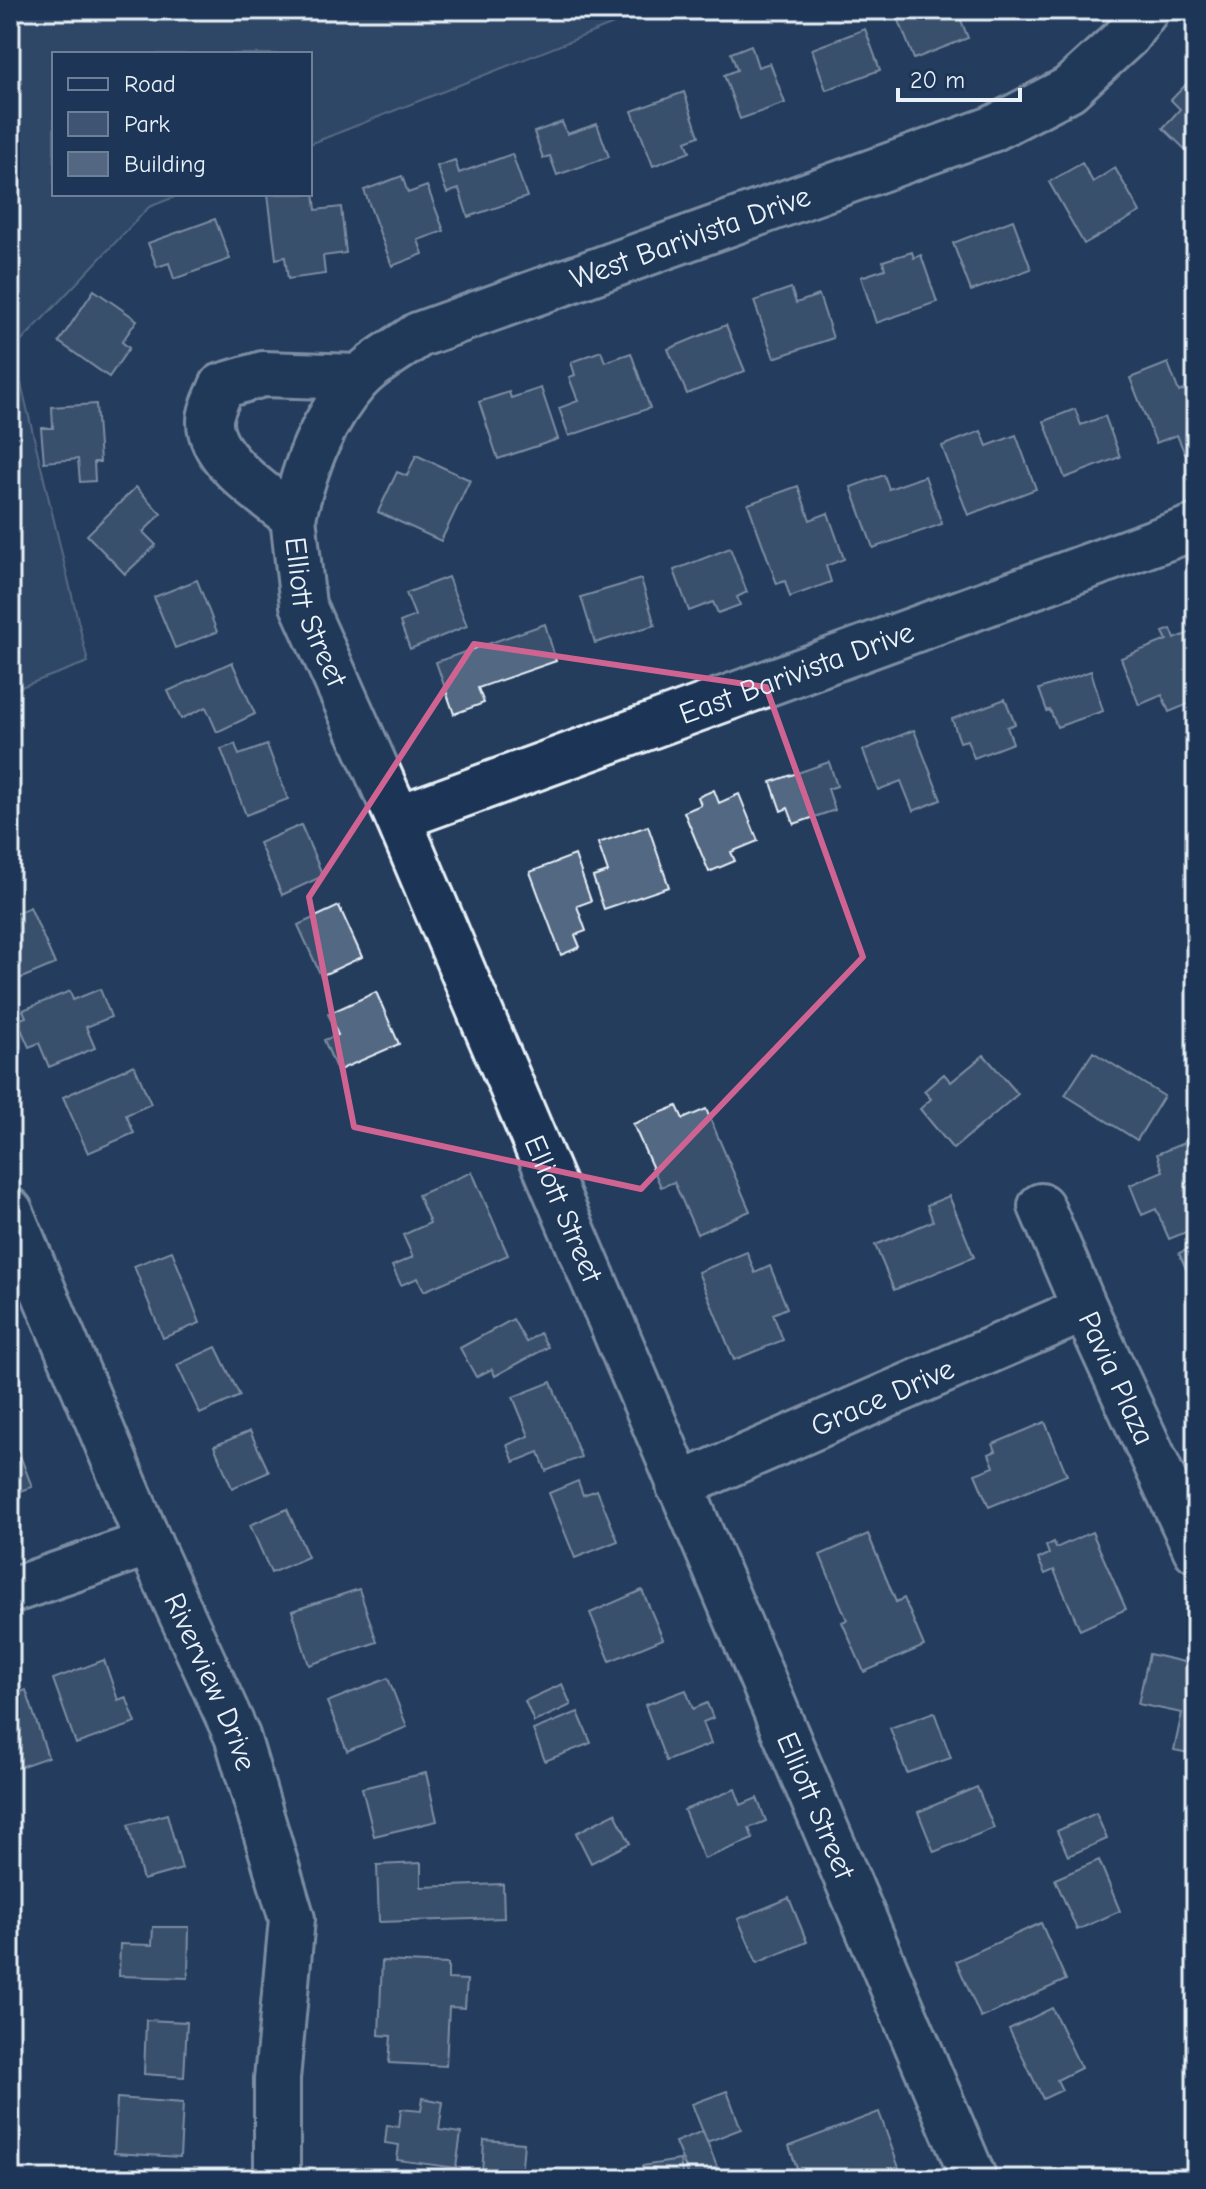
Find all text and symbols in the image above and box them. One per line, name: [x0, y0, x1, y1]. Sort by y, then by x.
legend: [52, 52, 312, 196]
scale bar: [898, 52, 1020, 102]
text: 20 m: [910, 66, 965, 94]
text: Road: [124, 70, 176, 98]
text: Park: [124, 110, 170, 138]
text: Building: [124, 150, 206, 178]
street label: West Barivista Drive: [566, 179, 815, 297]
street label: Elliott Street: [277, 535, 355, 694]
street label: East Barivista Drive: [674, 614, 919, 732]
street label: Elliott Street: [516, 1130, 610, 1289]
street label: Pavia Plaza: [1071, 1306, 1162, 1450]
street label: Grace Drive: [806, 1351, 960, 1444]
street label: Riverview Drive: [156, 1588, 263, 1775]
street label: Elliott Street: [769, 1727, 863, 1886]

